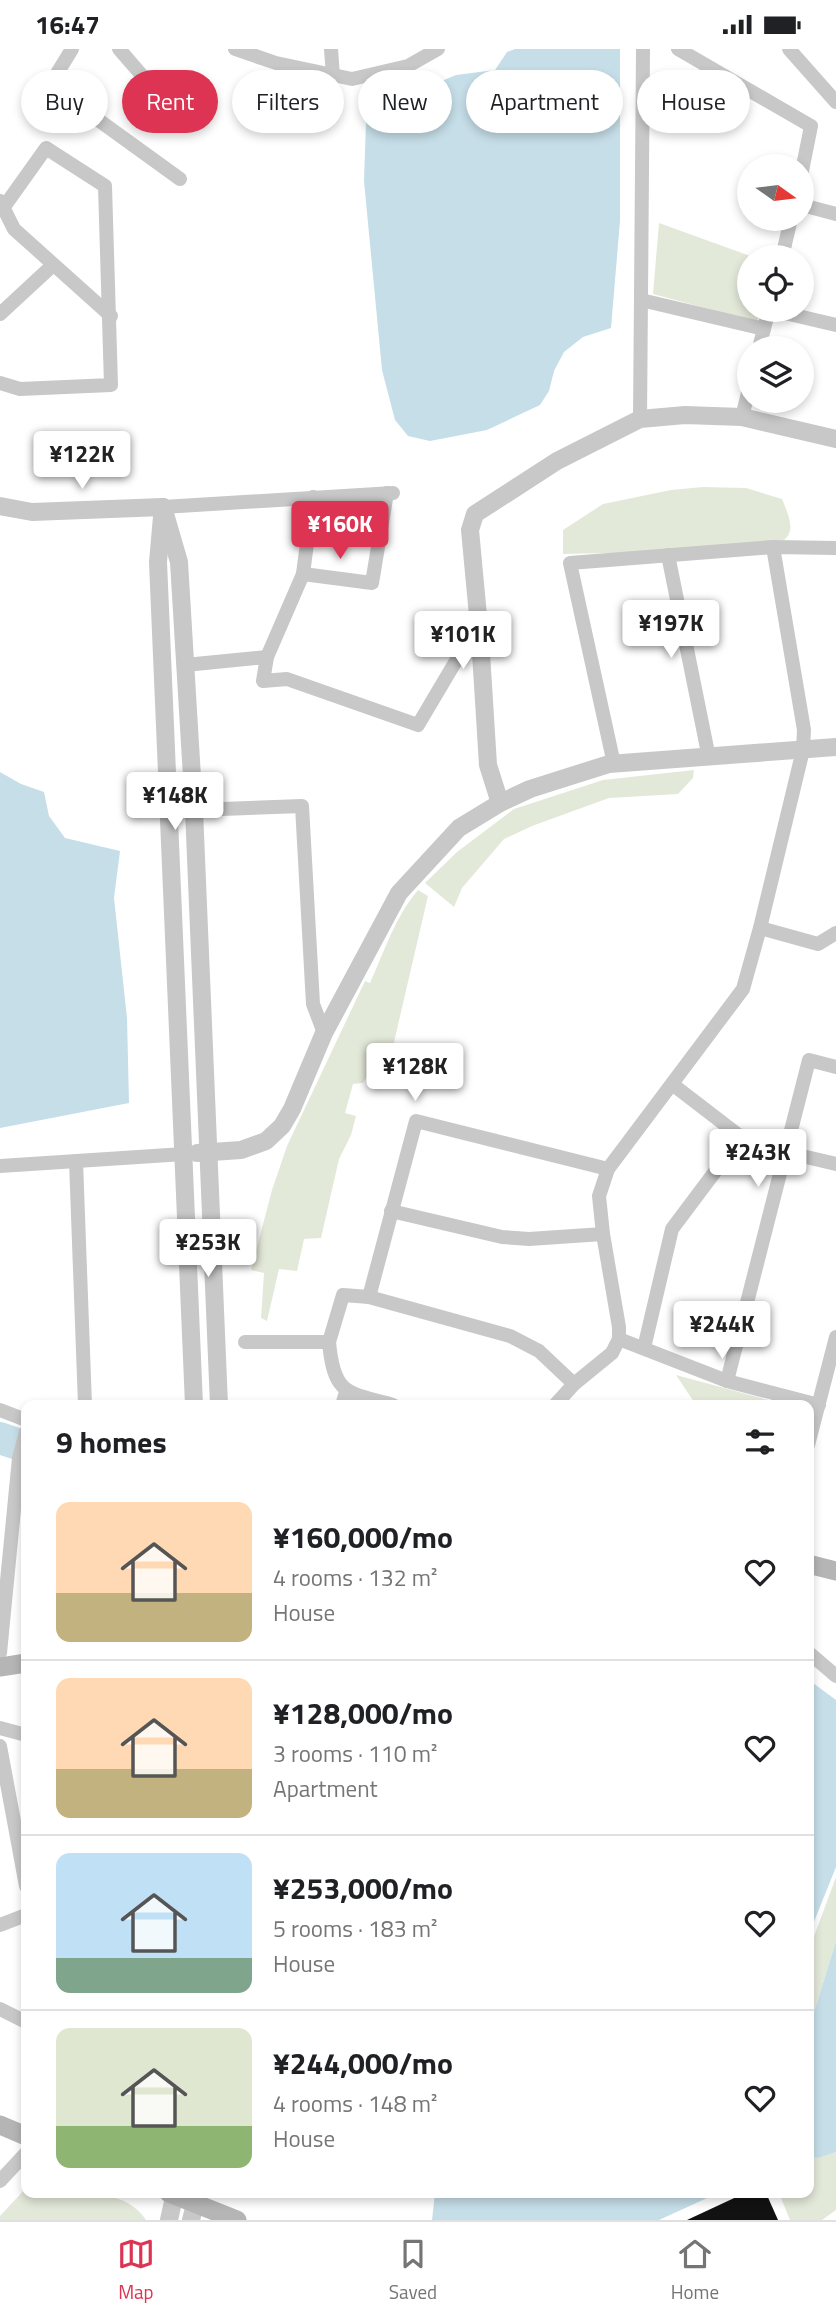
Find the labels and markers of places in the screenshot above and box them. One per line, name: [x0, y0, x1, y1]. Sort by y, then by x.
pin: ¥122K: [33, 431, 131, 491]
pin: ¥160K: [291, 501, 389, 561]
pin: ¥197K: [622, 601, 720, 660]
pin: ¥101K: [414, 611, 512, 671]
pin: ¥148K: [126, 773, 224, 832]
pin: ¥128K: [366, 1044, 464, 1103]
pin: ¥243K: [709, 1129, 807, 1189]
pin: ¥253K: [159, 1219, 257, 1279]
pin: ¥244K: [673, 1301, 771, 1361]

